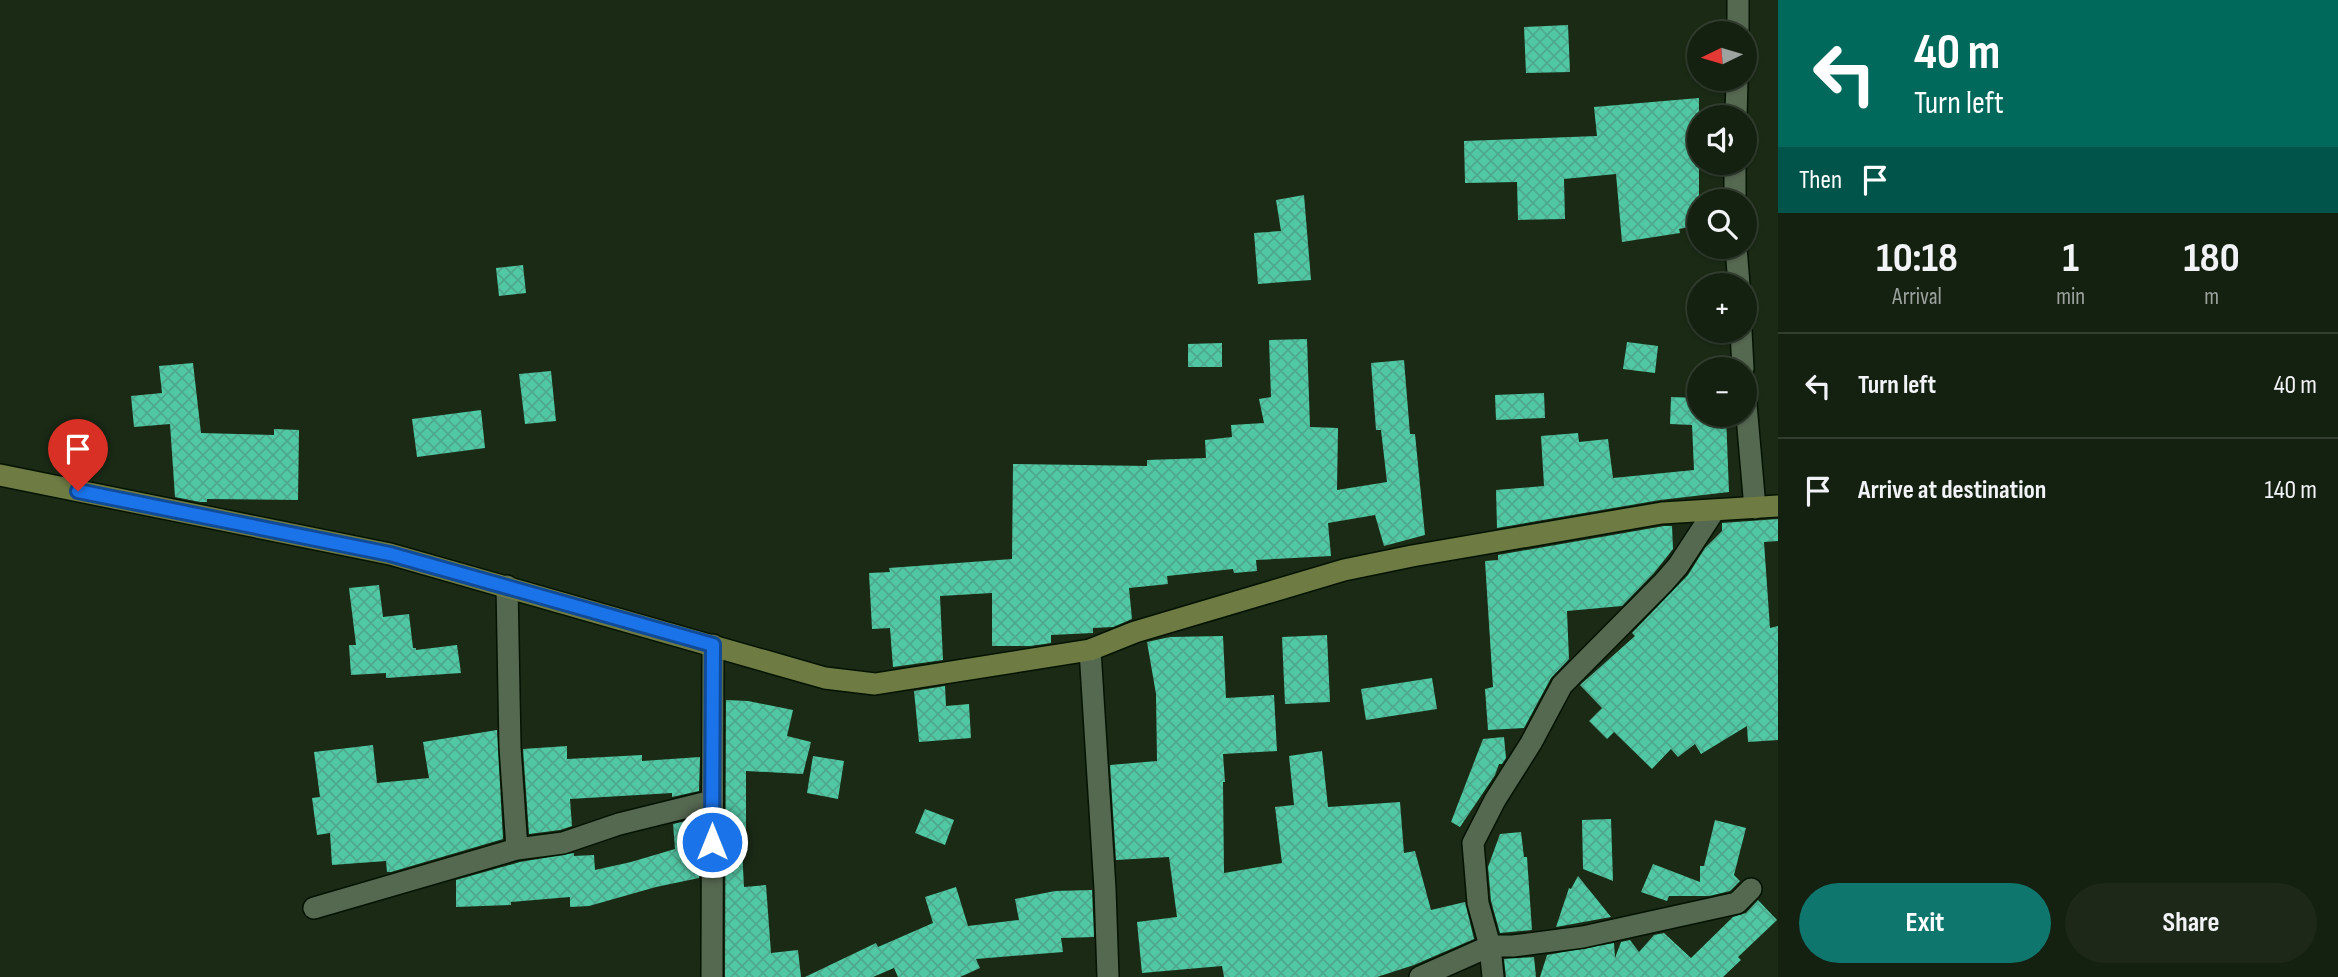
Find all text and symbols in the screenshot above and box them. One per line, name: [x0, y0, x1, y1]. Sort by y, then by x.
north arrow: [1687, 21, 1757, 91]
map controls: [1687, 21, 1757, 427]
text: 40 m: [1914, 24, 2000, 83]
icon: left: [1799, 28, 1890, 119]
text: Turn left: [1914, 84, 2004, 123]
button: sound: [1687, 105, 1757, 175]
icon: arrive: [1856, 161, 1894, 199]
text: Then: [1799, 165, 1842, 196]
button: search: [1687, 189, 1757, 259]
text: 10:18: [1876, 233, 1958, 284]
text: 1: [2062, 233, 2079, 284]
text: 180: [2183, 233, 2240, 284]
button: +: [1687, 273, 1757, 343]
text: Arrival: [1892, 283, 1942, 311]
text: min: [2056, 283, 2085, 311]
text: m: [2204, 283, 2219, 311]
button: −: [1687, 357, 1757, 427]
icon: left: [1799, 367, 1837, 405]
text: Turn left: [1858, 370, 1936, 401]
text: 40 m: [2274, 370, 2317, 401]
pin: [48, 419, 108, 491]
icon: arrive: [59, 430, 97, 468]
icon: arrive: [1799, 472, 1837, 510]
text: Arrive at destination: [1858, 475, 2046, 506]
text: 140 m: [2265, 475, 2317, 506]
position arrow: [675, 805, 749, 879]
button: Exit: [1799, 883, 2051, 963]
button: Share: [2065, 883, 2317, 963]

